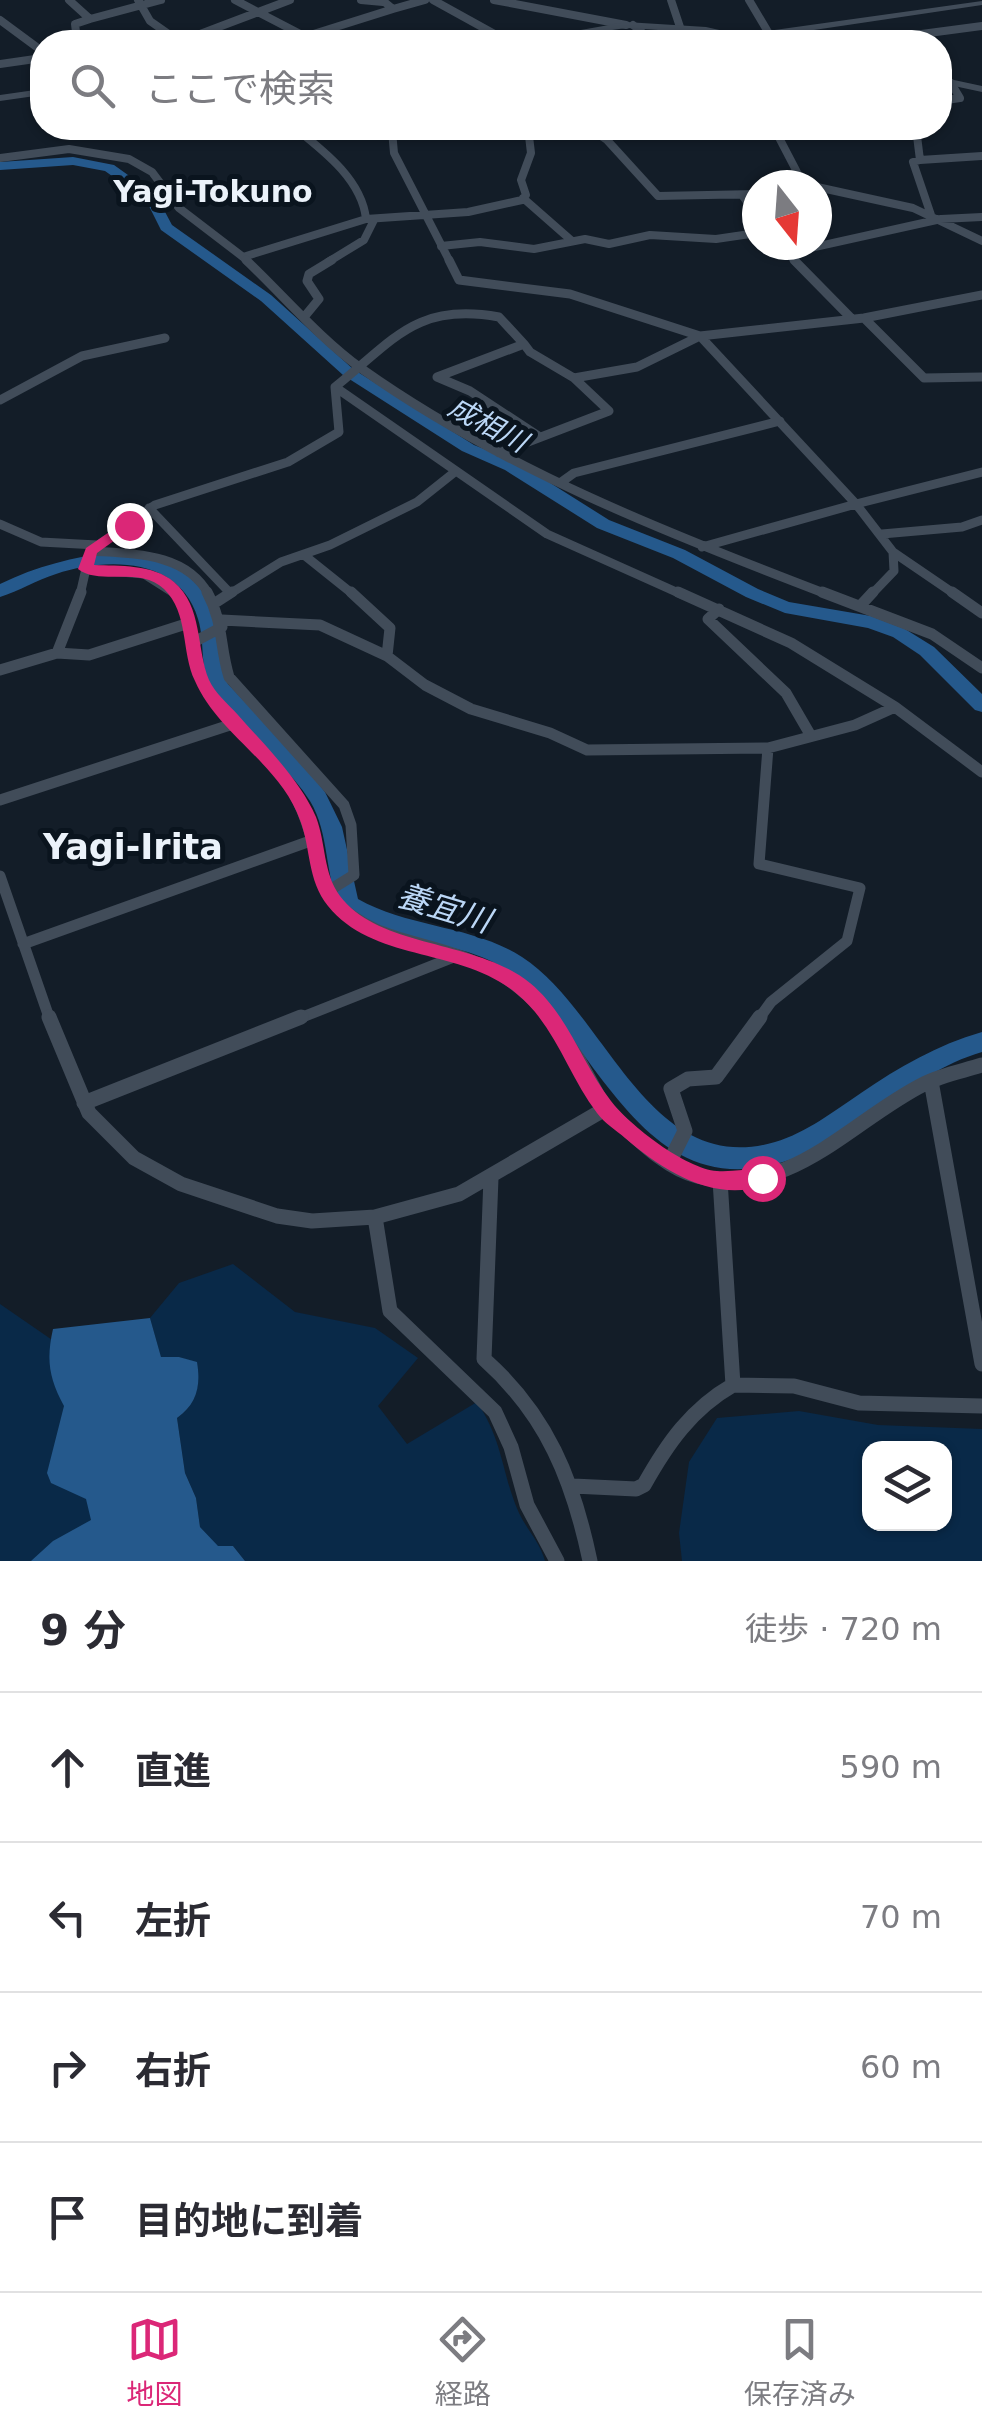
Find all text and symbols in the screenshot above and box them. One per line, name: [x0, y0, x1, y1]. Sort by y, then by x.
search box: [30, 30, 952, 140]
icon: search: [65, 58, 120, 113]
text: ここで検索: [145, 67, 335, 111]
north arrow: [742, 170, 832, 260]
district label: Yagi-Tokuno: [112, 174, 313, 209]
water label: 成相川: [443, 390, 535, 460]
route end: [107, 503, 153, 549]
district label: Yagi-Irita: [42, 827, 223, 867]
water label: 養宜川: [393, 876, 498, 941]
route start: [740, 1156, 786, 1202]
map controls: [862, 1441, 952, 1531]
button: layers: [862, 1441, 952, 1531]
text: 9 分: [40, 1606, 126, 1655]
text: 徒歩 · 720 m: [745, 1610, 942, 1648]
icon: ahead: [40, 1740, 95, 1795]
text: 590 m: [840, 1748, 942, 1786]
text: 直進: [135, 1749, 211, 1793]
icon: left: [40, 1890, 95, 1945]
text: 70 m: [860, 1898, 942, 1936]
text: 左折: [135, 1899, 211, 1943]
icon: right: [40, 2040, 95, 2095]
text: 60 m: [860, 2048, 942, 2086]
text: 右折: [135, 2049, 211, 2093]
icon: arrive: [40, 2190, 95, 2245]
text: 目的地に到着: [135, 2199, 363, 2243]
tab: 地図: [126, 2312, 182, 2412]
tab: 経路: [435, 2312, 491, 2412]
tab: 保存済み: [744, 2312, 856, 2412]

